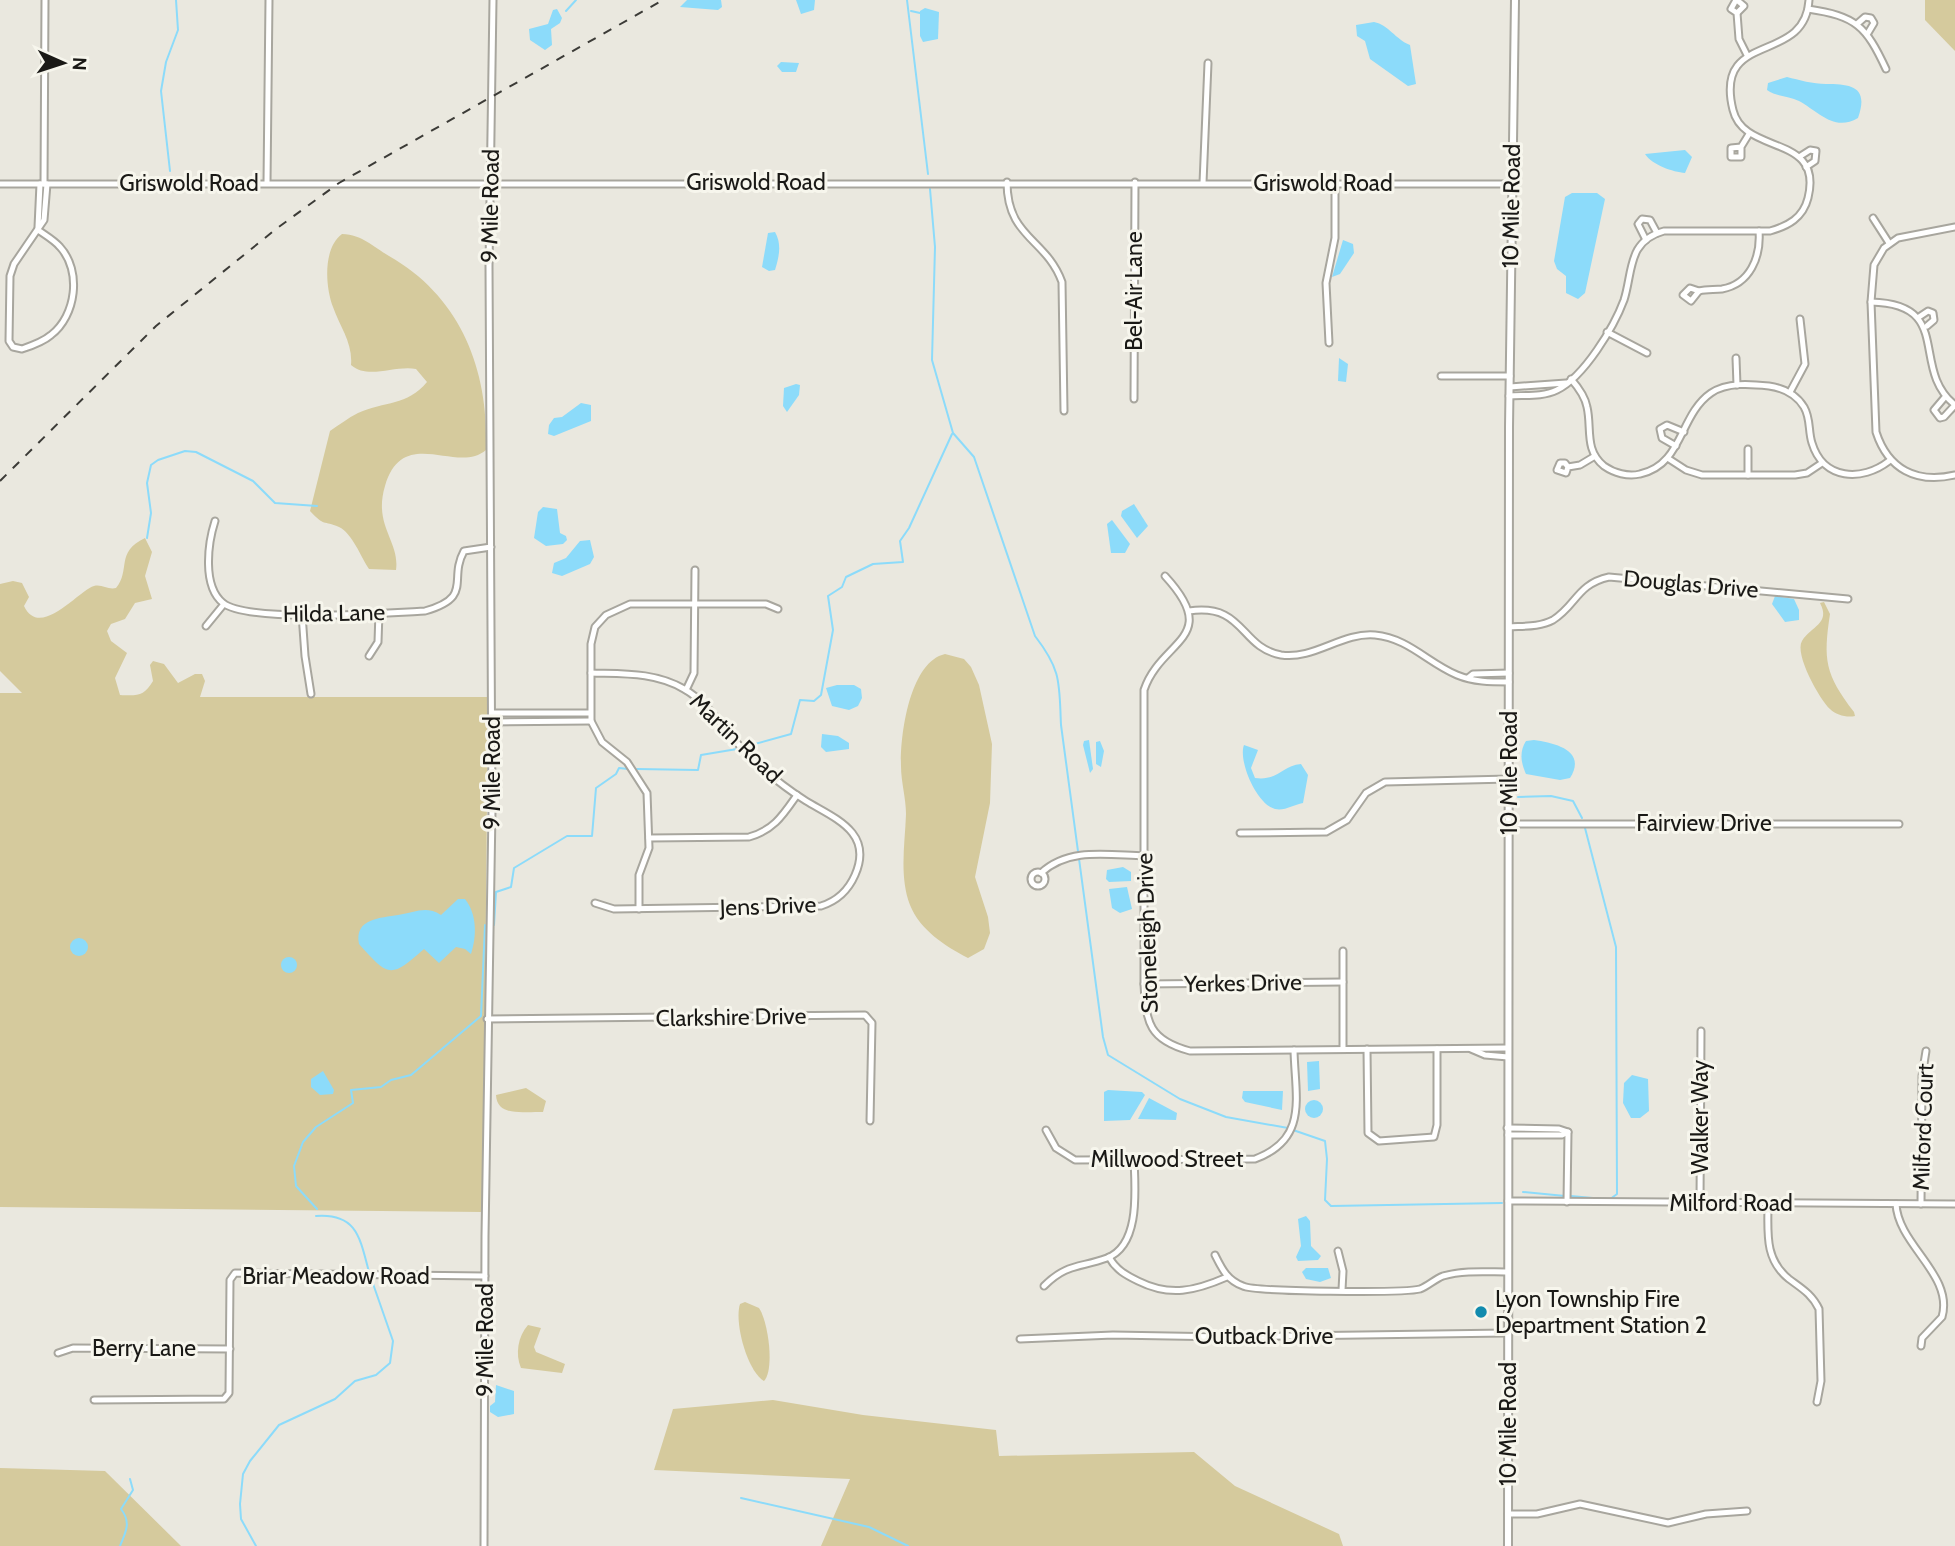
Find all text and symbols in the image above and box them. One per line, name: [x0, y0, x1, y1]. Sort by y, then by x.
north arrow: [28, 28, 98, 98]
text: N: [68, 57, 91, 71]
street label: 10 Mile Road: [1496, 144, 1526, 268]
street label: 9 Mile Road: [475, 149, 505, 263]
street label: Griswold Road: [686, 168, 826, 196]
street label: Griswold Road: [119, 169, 259, 197]
street label: Griswold Road: [1253, 169, 1393, 197]
street label: Bel-Air Lane: [1120, 231, 1148, 351]
street label: Douglas Drive: [1622, 564, 1760, 604]
street label: Hilda Lane: [283, 598, 386, 628]
street label: Martin Road: [684, 687, 788, 789]
street label: 10 Mile Road: [1495, 711, 1523, 835]
street label: 9 Mile Road: [478, 716, 506, 830]
street label: Fairview Drive: [1636, 809, 1772, 837]
street label: Stoneleigh Drive: [1130, 852, 1164, 1014]
street label: Jens Drive: [718, 890, 817, 922]
street label: Yerkes Drive: [1183, 968, 1302, 998]
street label: Clarkshire Drive: [655, 1002, 807, 1032]
street label: Walker Way: [1686, 1059, 1714, 1174]
street label: Milford Court: [1907, 1063, 1939, 1191]
street label: Millwood Street: [1091, 1145, 1244, 1173]
street label: Milford Road: [1669, 1189, 1793, 1217]
street label: Briar Meadow Road: [242, 1262, 430, 1290]
street label: 9 Mile Road: [471, 1283, 499, 1397]
place label: Lyon Township Fire Department Station 2: [1495, 1285, 1707, 1339]
marker: Lyon Township Fire Department Station 2: [1473, 1304, 1489, 1320]
street label: Outback Drive: [1195, 1322, 1334, 1350]
street label: Berry Lane: [92, 1334, 196, 1362]
street label: 10 Mile Road: [1494, 1362, 1522, 1486]

